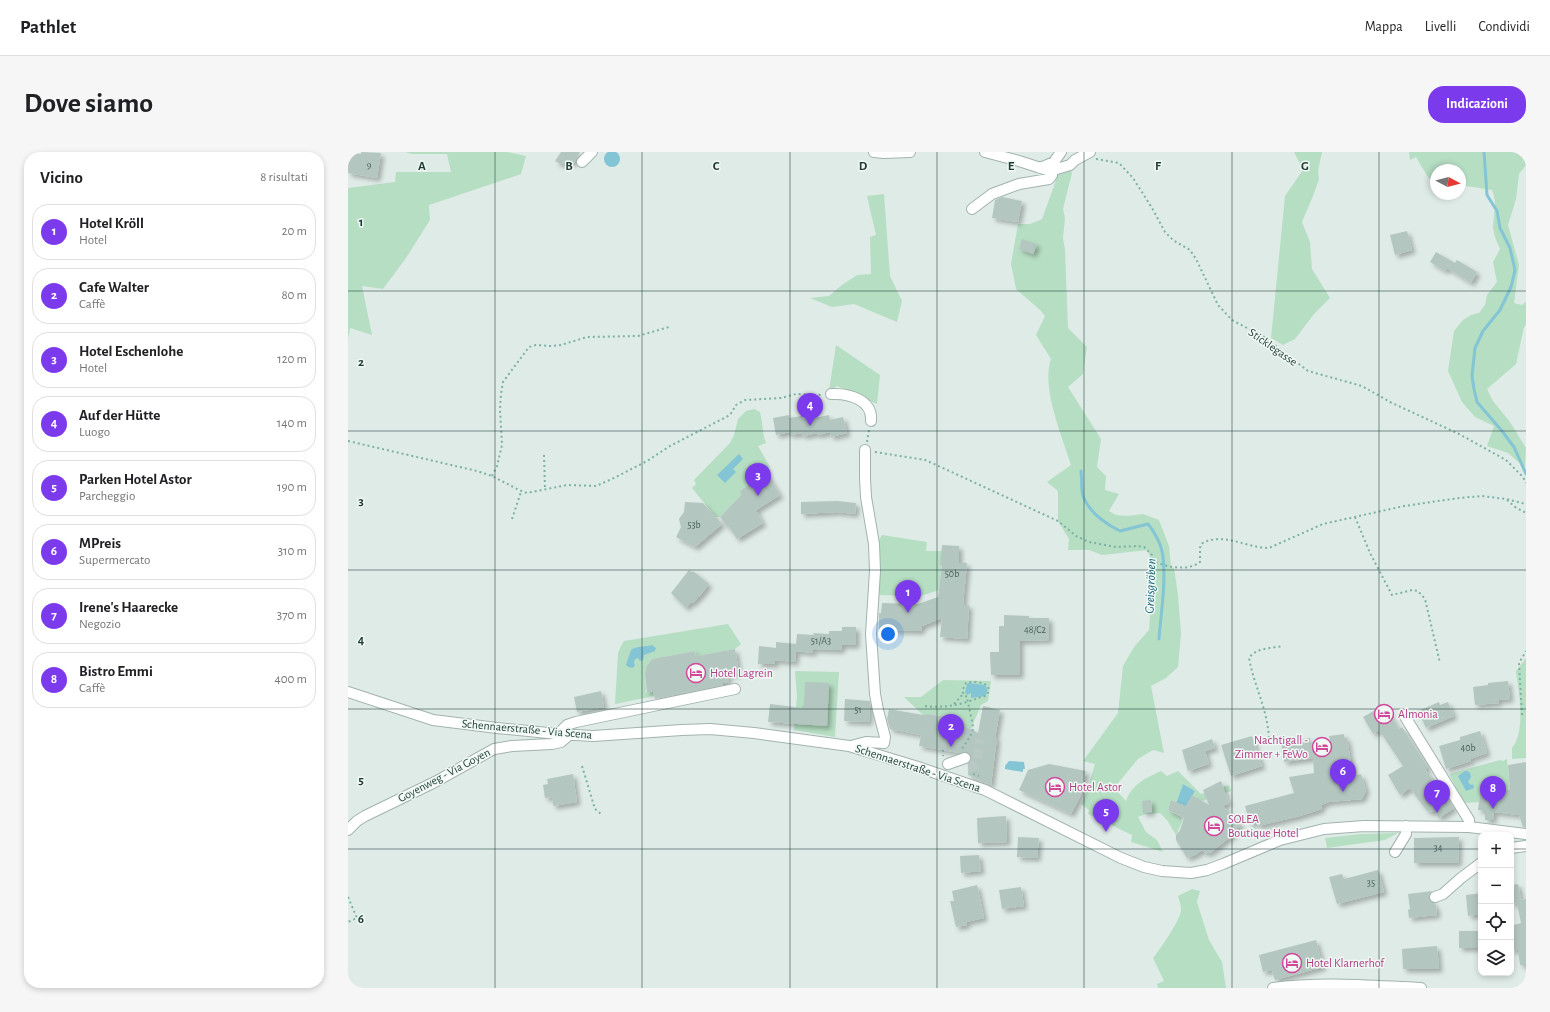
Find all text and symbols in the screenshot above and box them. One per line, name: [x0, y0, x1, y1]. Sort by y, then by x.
text: Pathlet: [20, 18, 76, 37]
text: Mappa: [1365, 20, 1403, 34]
text: Livelli: [1425, 20, 1456, 34]
text: Condividi: [1478, 20, 1530, 34]
button: Indicazioni: [1428, 86, 1526, 123]
text: Dove siamo: [24, 90, 153, 118]
house number: 9: [367, 160, 372, 170]
text: A: [418, 160, 426, 173]
text: B: [565, 160, 573, 173]
text: C: [713, 160, 720, 173]
text: D: [859, 160, 868, 173]
text: E: [1008, 160, 1015, 173]
text: F: [1155, 160, 1162, 173]
text: G: [1301, 160, 1309, 173]
north arrow: [1430, 164, 1466, 200]
text: Vicino: [40, 169, 83, 186]
text: 8 risultati: [260, 171, 308, 184]
text: Hotel Kröll: [79, 216, 144, 231]
text: 1: [359, 216, 363, 229]
text: 1: [52, 225, 56, 238]
text: 20 m: [282, 225, 307, 238]
text: Hotel: [79, 234, 107, 247]
text: Cafe Walter: [79, 280, 149, 295]
text: 2: [51, 289, 57, 302]
text: 80 m: [281, 289, 307, 302]
text: Caffè: [79, 298, 105, 311]
street label: Sticklegasse: [1246, 326, 1300, 368]
text: Hotel Eschenlohe: [79, 344, 183, 359]
text: 3: [51, 353, 57, 366]
text: 120 m: [277, 353, 307, 366]
text: 2: [358, 356, 364, 369]
text: Hotel: [79, 362, 107, 375]
pin: 4: [797, 393, 823, 426]
text: Auf der Hütte: [79, 408, 160, 423]
text: 4: [51, 417, 57, 430]
text: 140 m: [277, 417, 307, 430]
text: Luogo: [79, 426, 110, 439]
pin: 3: [745, 463, 771, 496]
text: Parken Hotel Astor: [79, 472, 192, 487]
text: 5: [51, 481, 57, 494]
text: 190 m: [277, 481, 307, 494]
text: Parcheggio: [79, 490, 135, 503]
text: 3: [358, 495, 364, 508]
house number: 53b: [687, 520, 701, 530]
text: MPreis: [79, 536, 121, 551]
text: 6: [51, 545, 57, 558]
text: 310 m: [278, 545, 307, 558]
text: Supermercato: [79, 554, 150, 567]
water label: Greisgröben: [1144, 558, 1158, 614]
house number: 50b: [945, 569, 959, 579]
pin: 1: [895, 580, 921, 613]
text: Irene's Haarecke: [79, 600, 178, 615]
text: 7: [51, 609, 57, 622]
text: 370 m: [277, 609, 307, 622]
text: Negozio: [79, 618, 121, 631]
your location: [878, 624, 898, 644]
house number: 48/C2: [1024, 625, 1047, 635]
text: 4: [358, 634, 365, 647]
house number: 51/A3: [811, 636, 831, 646]
hotel icon: Hotel Lagrein: [685, 662, 707, 684]
text: Bistro Emmi: [79, 664, 153, 679]
place label: Hotel Lagrein: [710, 667, 773, 679]
text: 8: [51, 673, 57, 686]
text: 400 m: [274, 673, 307, 686]
text: Caffè: [79, 682, 105, 695]
hotel icon: Almonia: [1373, 703, 1395, 725]
house number: 51: [854, 705, 862, 715]
place label: Almonia: [1398, 708, 1438, 720]
pin: 2: [938, 714, 964, 747]
street label: Schennaerstraße - Via Scena: [461, 717, 593, 741]
place label: Nachtigall - Zimmer + FeWo: [1235, 734, 1308, 760]
hotel icon: Nachtigall - Zimmer + FeWo: [1311, 736, 1333, 758]
street label: Schennaerstraße - Via Scena: [854, 742, 983, 794]
house number: 40b: [1460, 743, 1476, 753]
street label: Goyenweg - Via Goyen: [396, 746, 493, 805]
pin: 6: [1330, 759, 1356, 792]
text: 5: [358, 774, 364, 787]
hotel icon: Hotel Astor: [1044, 776, 1066, 798]
pin: 8: [1480, 776, 1506, 809]
pin: 7: [1424, 780, 1450, 813]
place label: Hotel Astor: [1069, 781, 1122, 793]
pin: 5: [1093, 799, 1119, 832]
place label: SOLEA Boutique Hotel: [1228, 813, 1299, 839]
hotel icon: SOLEA Boutique Hotel: [1203, 815, 1225, 837]
map controls: [1478, 832, 1514, 976]
button: +: [1478, 832, 1514, 868]
house number: 34: [1434, 843, 1443, 853]
button: −: [1478, 868, 1514, 904]
house number: 35: [1367, 878, 1375, 888]
button: locate: [1478, 904, 1514, 940]
text: 6: [358, 913, 364, 926]
button: layers: [1478, 940, 1514, 976]
hotel icon: Hotel Klarnerhof: [1281, 952, 1303, 974]
place label: Hotel Klarnerhof: [1306, 957, 1385, 969]

